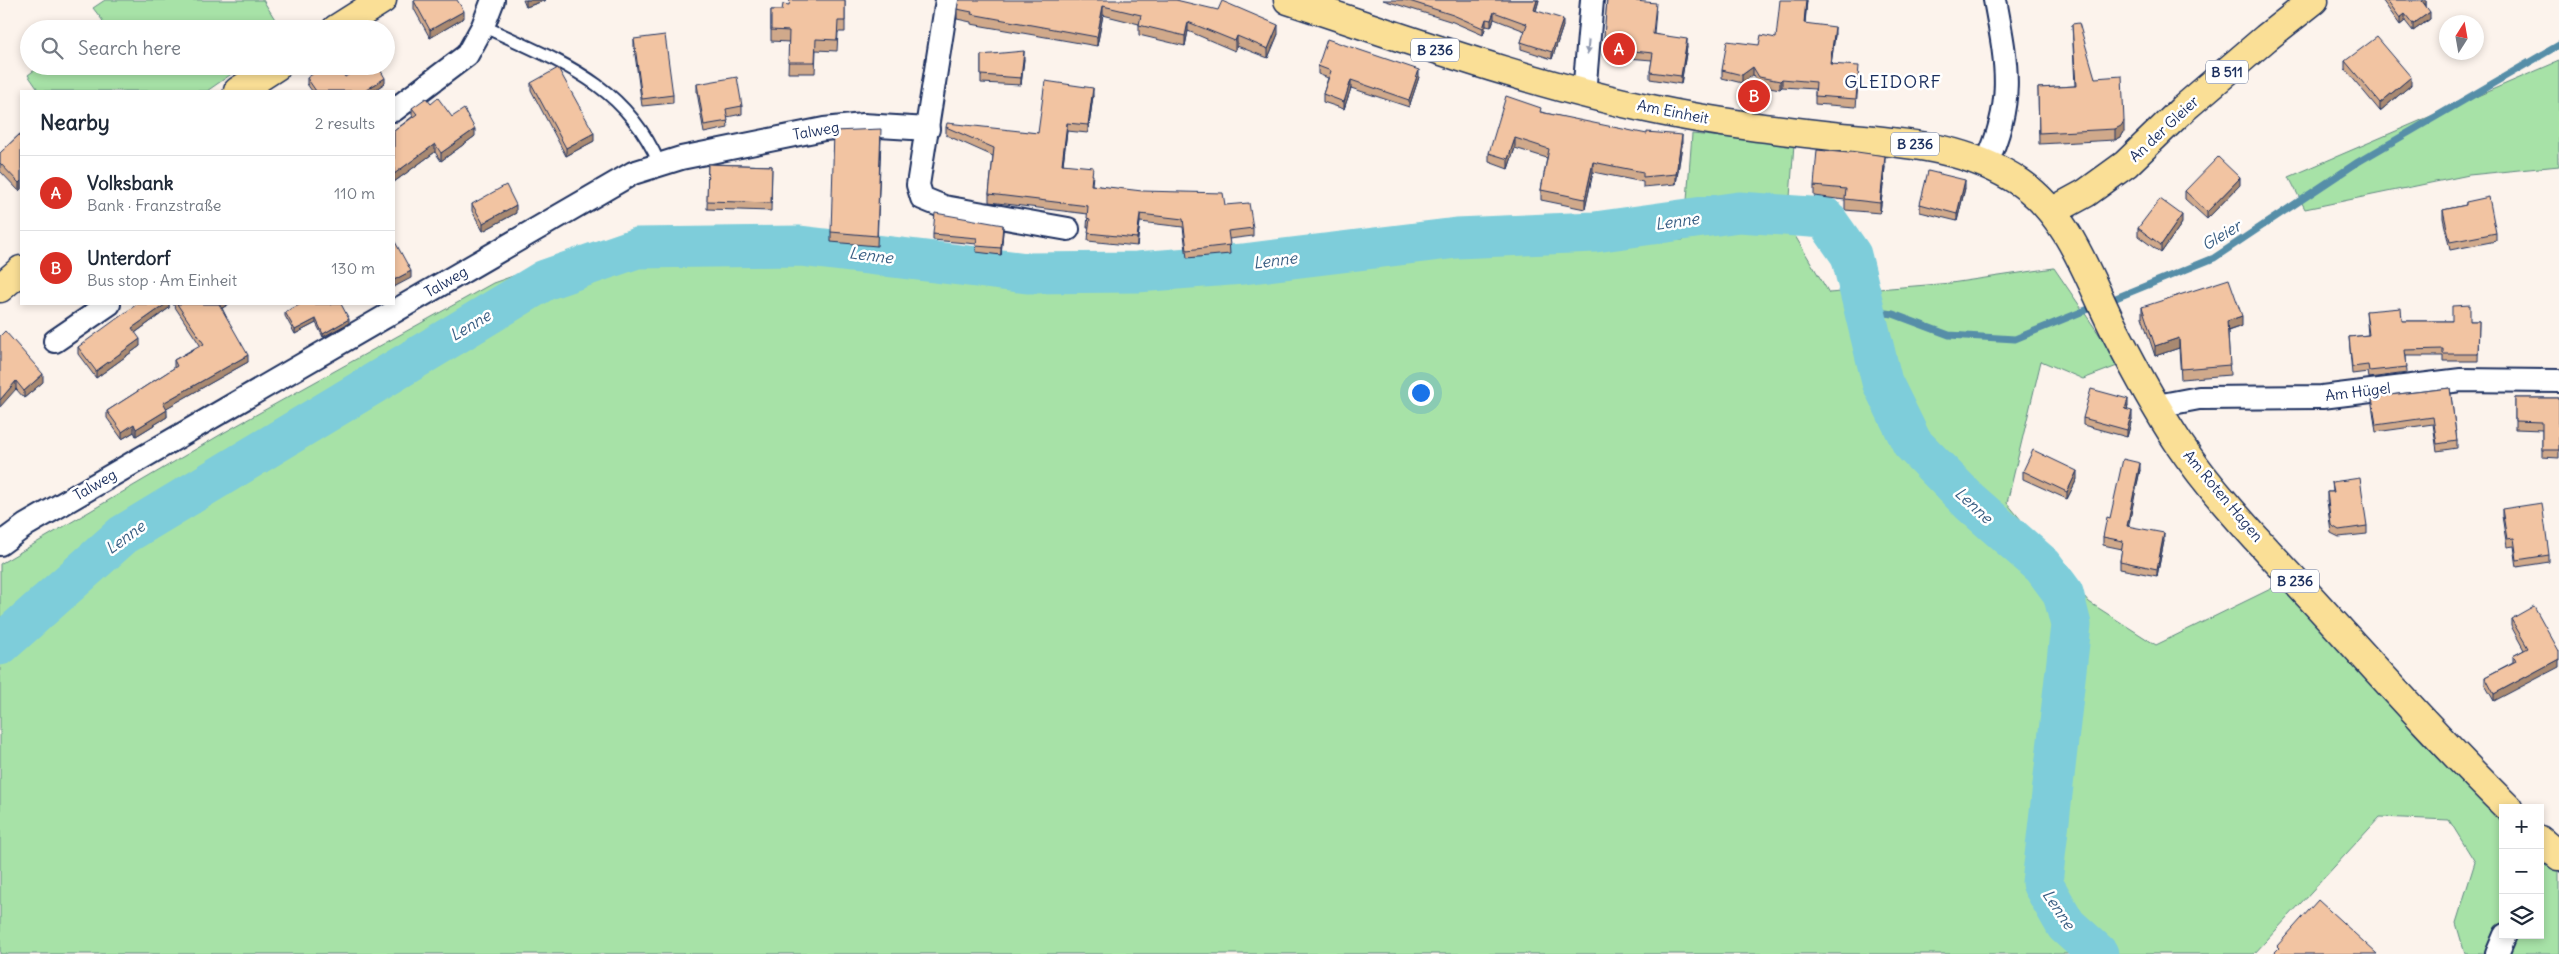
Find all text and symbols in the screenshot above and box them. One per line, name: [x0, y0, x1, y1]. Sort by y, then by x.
north arrow: [2439, 15, 2484, 60]
search box: [20, 20, 395, 75]
pin: A: [1603, 30, 1635, 68]
icon: search: [38, 34, 66, 62]
text: Search here: [78, 36, 181, 60]
road number: B 236: [1411, 38, 1459, 62]
one-way arrow: [1583, 39, 1591, 55]
road number: B 511: [2206, 61, 2248, 84]
district label: GLEIDORF: [1844, 70, 1942, 93]
pin: B: [1738, 77, 1770, 115]
street label: An der Gleier: [2125, 92, 2202, 166]
street label: Am Einheit: [1636, 95, 1710, 128]
text: Nearby: [40, 109, 110, 136]
text: 2 results: [315, 113, 375, 133]
street label: Talweg: [791, 117, 841, 144]
road number: B 236: [1891, 132, 1939, 156]
text: Volksbank: [87, 171, 173, 195]
text: A: [51, 183, 61, 203]
text: 110 m: [334, 183, 375, 203]
text: Bank · Franzstraße: [87, 195, 221, 215]
water label: Lenne: [1654, 208, 1702, 234]
water label: Gleier: [2198, 214, 2246, 255]
water label: Lenne: [848, 242, 895, 268]
text: Unterdorf: [87, 246, 170, 270]
water label: Lenne: [1252, 247, 1299, 273]
text: B: [51, 258, 61, 278]
text: 130 m: [331, 258, 375, 278]
street label: Talweg: [421, 262, 471, 302]
text: Bus stop · Am Einheit: [87, 270, 237, 290]
water label: Lenne: [446, 304, 495, 345]
street label: Am Hügel: [2324, 378, 2392, 405]
your location: [1408, 380, 1434, 406]
street label: Am Roten Hagen: [2180, 446, 2267, 546]
street label: Talweg: [70, 465, 120, 505]
water label: Lenne: [1951, 483, 1998, 528]
water label: Lenne: [101, 515, 150, 558]
road number: B 236: [2271, 570, 2319, 592]
map controls: [2499, 804, 2544, 939]
button: +: [2499, 804, 2544, 849]
button: −: [2499, 849, 2544, 894]
water label: Lenne: [2038, 885, 2080, 934]
button: layers: [2499, 894, 2544, 939]

